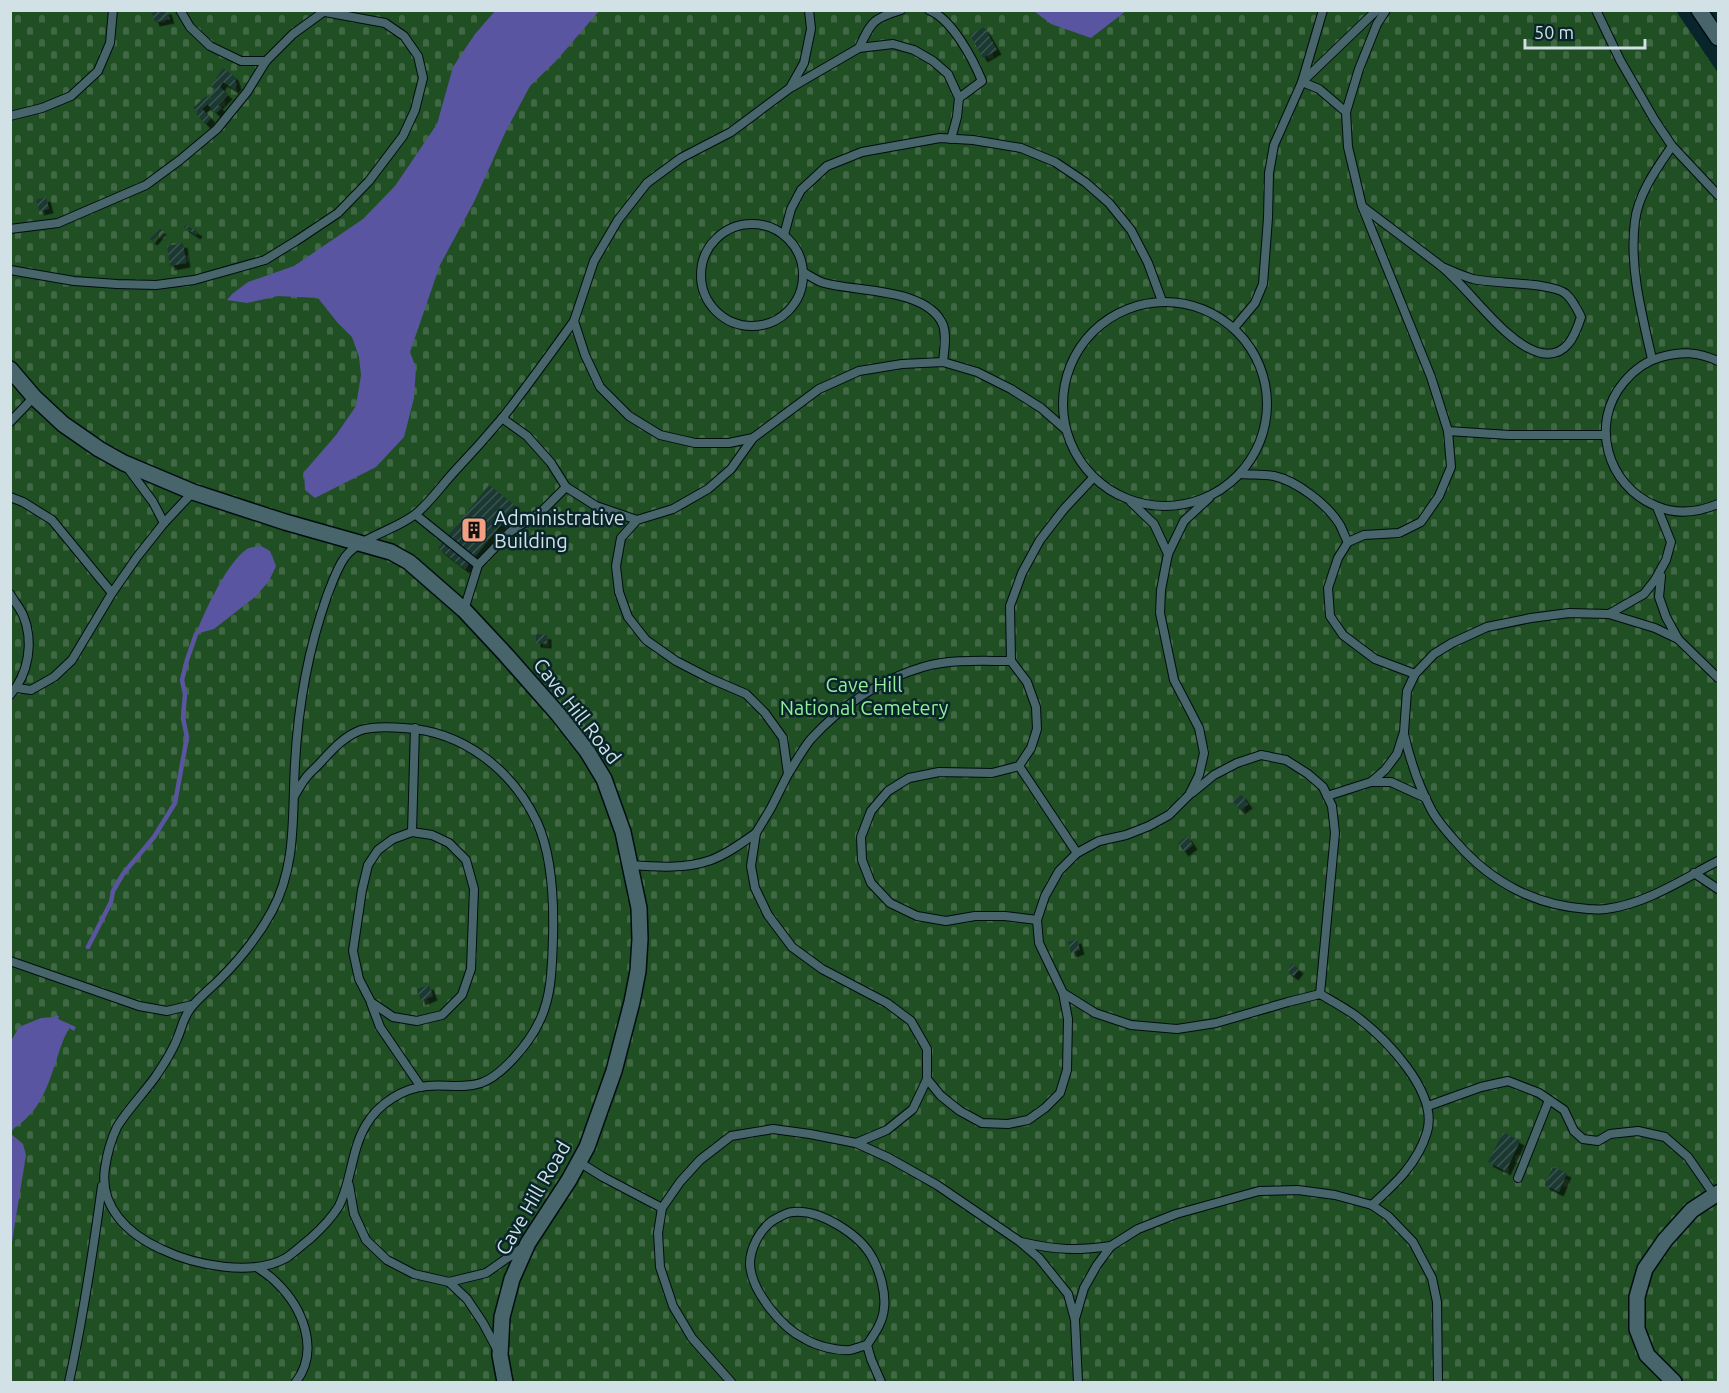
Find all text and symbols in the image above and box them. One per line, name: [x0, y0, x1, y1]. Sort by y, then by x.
scale bar: [1525, 12, 1645, 50]
text: 50 m: [1534, 22, 1574, 42]
place label: Administrative Building: [494, 506, 625, 552]
building icon: Administrative Building: [459, 515, 489, 545]
street label: Cave Hill Road: [529, 653, 626, 768]
park label: Cave Hill National Cemetery: [780, 673, 949, 719]
street label: Cave Hill Road: [491, 1137, 574, 1259]

